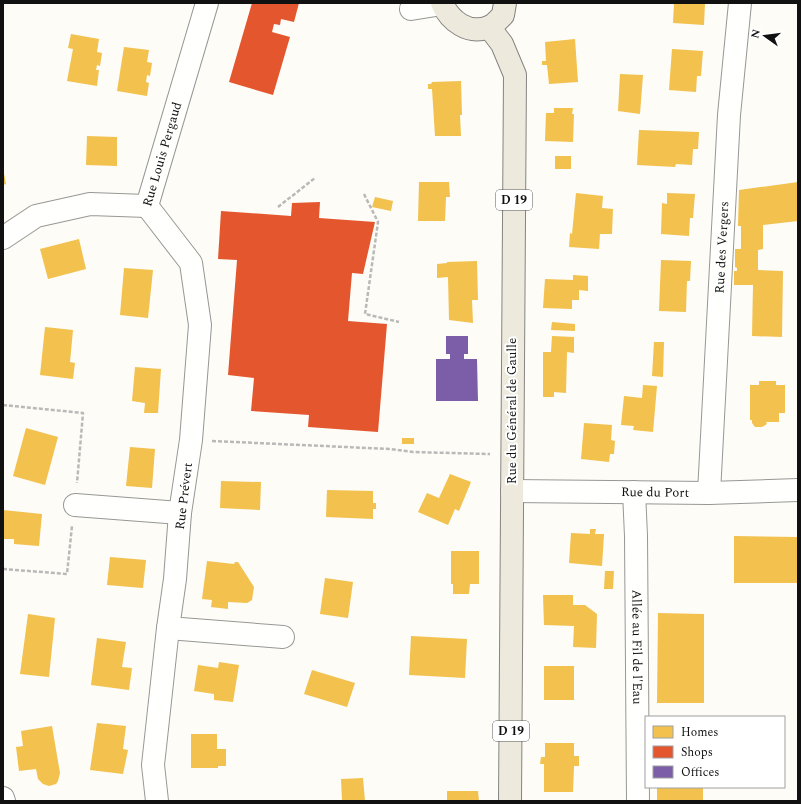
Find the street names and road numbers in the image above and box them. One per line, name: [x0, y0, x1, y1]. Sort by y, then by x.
street label: Rue Louis Pergaud: [137, 99, 187, 209]
road number: D 19: [496, 190, 532, 210]
street label: Rue des Vergers: [710, 201, 734, 294]
street label: Rue du Général de Gaulle: [502, 338, 522, 484]
street label: Rue Prévert: [170, 461, 198, 531]
street label: Rue du Port: [621, 482, 690, 503]
street label: Allée au Fil de l'Eau: [626, 589, 647, 705]
road number: D 19: [493, 721, 529, 741]

